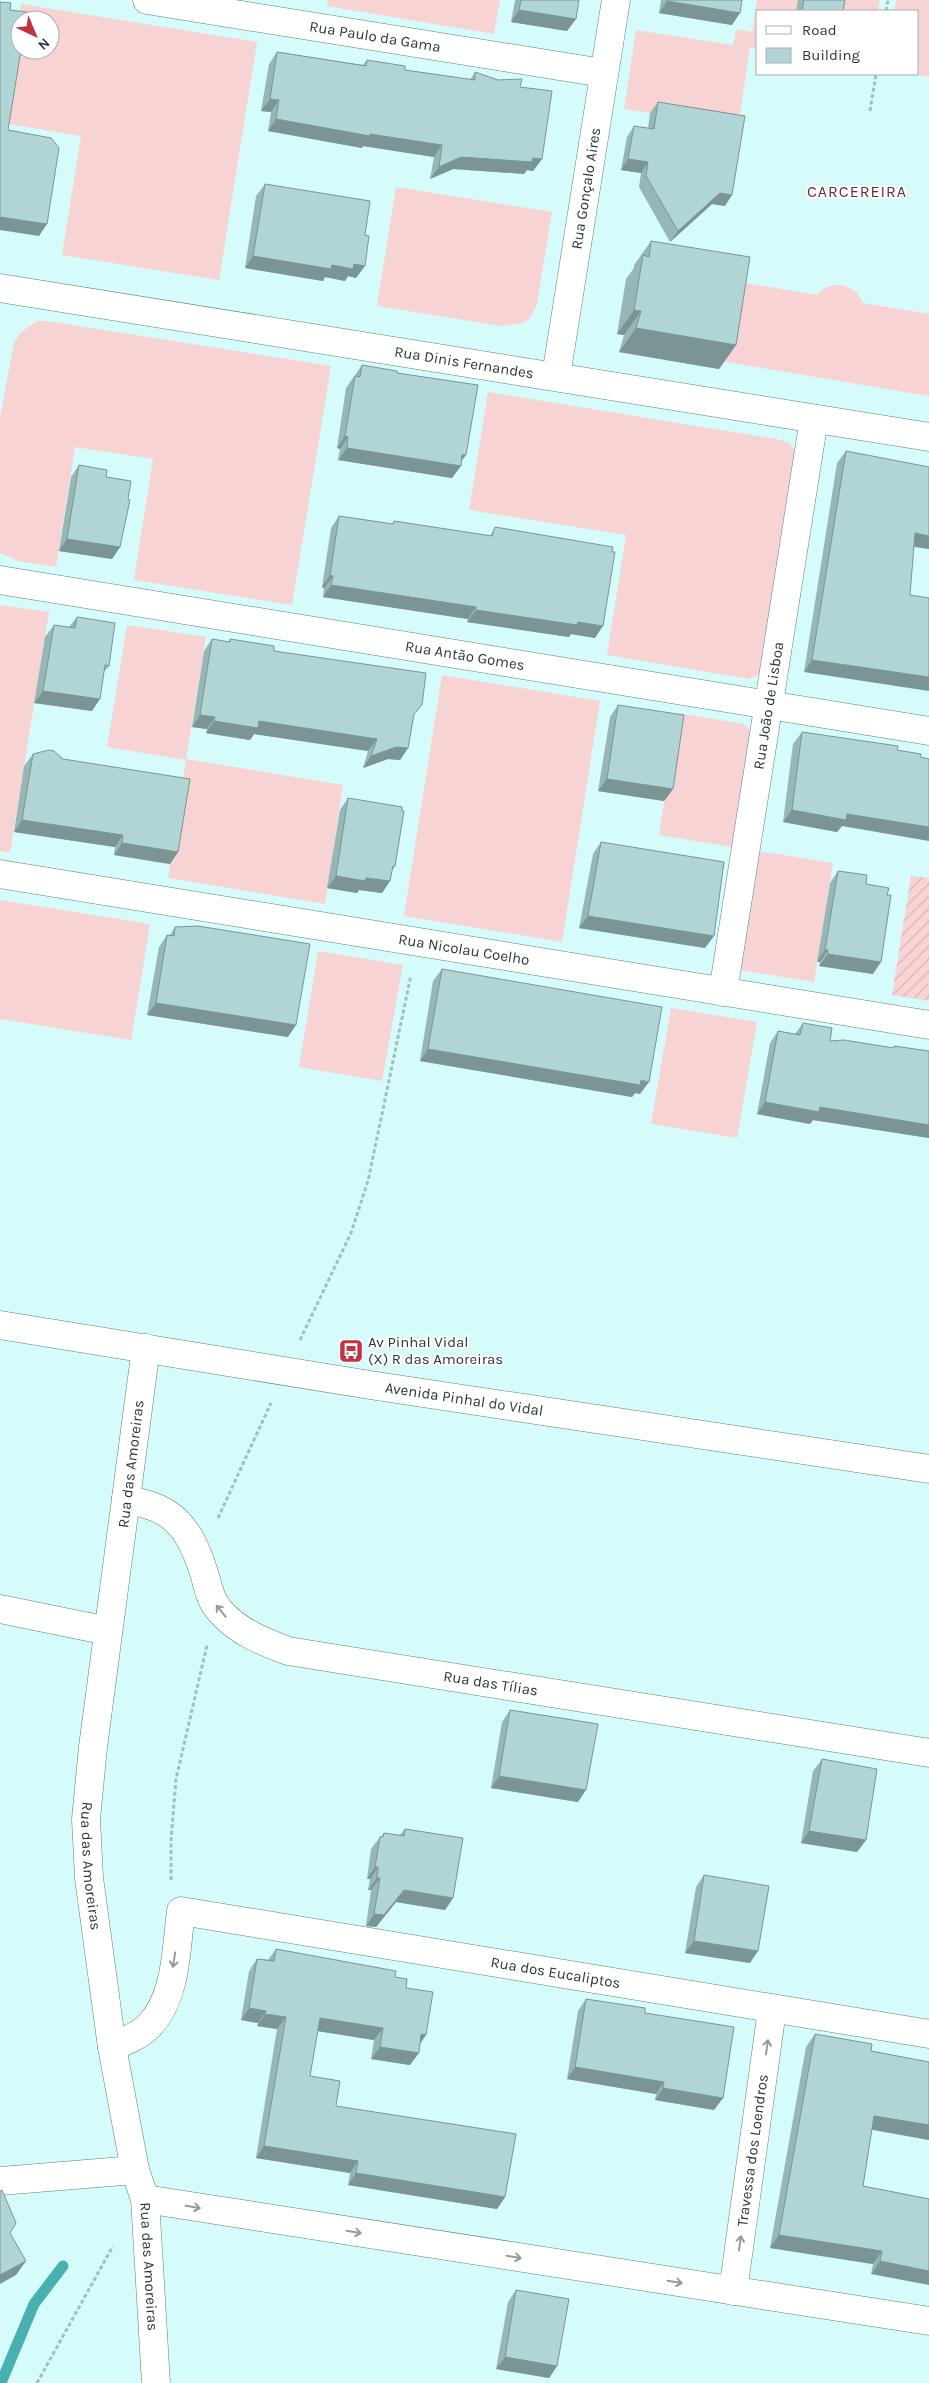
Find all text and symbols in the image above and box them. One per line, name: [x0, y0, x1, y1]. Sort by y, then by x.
north arrow: [10, 10, 60, 60]
legend: [756, 10, 919, 75]
street label: Rua Paulo da Gama: [308, 17, 442, 56]
text: Road: [802, 21, 837, 39]
text: N: [34, 34, 53, 54]
text: Building: [802, 46, 860, 64]
street label: Rua Gonçalo Aires: [567, 126, 605, 251]
district label: CARCEREIRA: [807, 182, 907, 201]
street label: Rua Dinis Fernandes: [393, 342, 535, 382]
street label: Rua Antão Gomes: [404, 637, 526, 674]
street label: Rua João de Lisboa: [749, 640, 788, 771]
street label: Rua Nicolau Coelho: [397, 930, 531, 969]
place label: Av Pinhal Vidal (X) R das Amoreiras: [368, 1333, 503, 1368]
bus stop icon: Av Pinhal Vidal (X) R das Amoreiras: [338, 1338, 364, 1364]
street label: Avenida Pinhal do Vidal: [384, 1378, 544, 1420]
street label: Rua das Amoreiras: [114, 1399, 148, 1529]
one-way arrow: [215, 1604, 226, 1617]
street label: Rua das Tílias: [442, 1667, 539, 1700]
street label: Rua das Amoreiras: [77, 1801, 105, 1931]
one-way arrow: [169, 1951, 179, 1967]
street label: Rua dos Eucaliptos: [489, 1953, 622, 1992]
one-way arrow: [762, 2039, 772, 2055]
street label: Travessa dos Loendros: [733, 2073, 772, 2228]
street label: Rua das Amoreiras: [136, 2202, 162, 2331]
one-way arrow: [185, 2202, 201, 2212]
one-way arrow: [345, 2227, 361, 2237]
one-way arrow: [735, 2235, 745, 2251]
one-way arrow: [506, 2252, 522, 2262]
one-way arrow: [666, 2277, 682, 2287]

